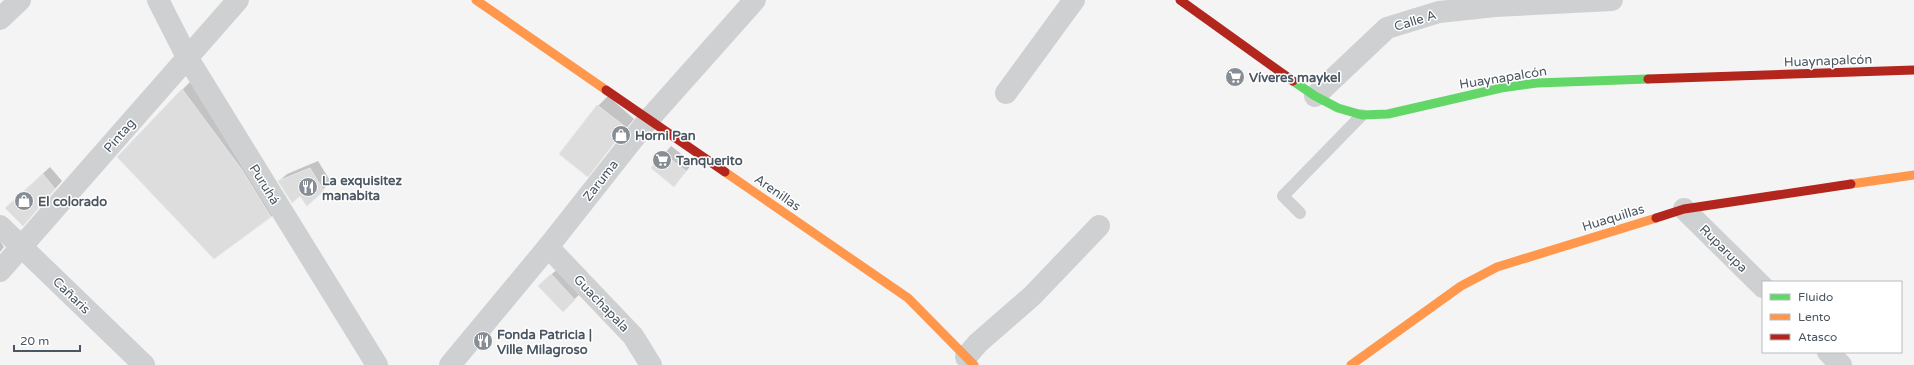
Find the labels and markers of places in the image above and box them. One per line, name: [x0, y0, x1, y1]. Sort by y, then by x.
supermarket icon: Víveres maykel: [1224, 66, 1246, 88]
place label: Víveres maykel: [1249, 70, 1341, 86]
shop icon: Horni Pan: [610, 124, 632, 146]
place label: Horni Pan: [635, 128, 696, 144]
supermarket icon: Tanquerito: [651, 149, 673, 171]
place label: Tanquerito: [675, 153, 743, 169]
place label: La exquisitez manabita: [322, 173, 402, 204]
restaurant icon: La exquisitez manabita: [297, 176, 319, 198]
shop icon: El colorado: [13, 190, 35, 212]
place label: El colorado: [38, 194, 107, 210]
place label: Fonda Patricia | Ville Milagroso: [497, 327, 592, 358]
restaurant icon: Fonda Patricia | Ville Milagroso: [472, 330, 494, 352]

